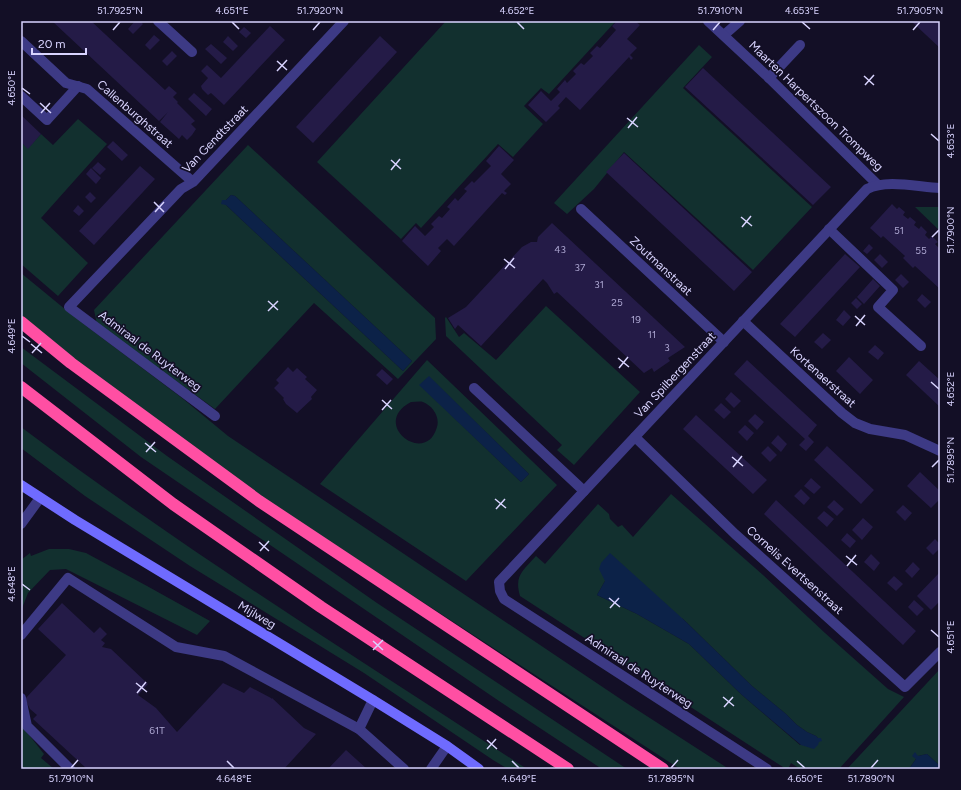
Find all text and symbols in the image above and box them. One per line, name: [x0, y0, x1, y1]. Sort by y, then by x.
text: 51.7925°N: [97, 4, 143, 17]
text: 4.651°E: [215, 4, 249, 17]
text: 51.7920°N: [297, 4, 343, 17]
text: 4.652°E: [500, 4, 535, 17]
text: 51.7910°N: [698, 4, 742, 17]
text: 4.653°E: [785, 4, 819, 17]
text: 51.7905°N: [897, 4, 943, 17]
scale bar: [32, 30, 86, 56]
text: 20 m: [38, 37, 66, 51]
street label: Maarten Harpertszoon Trompweg: [746, 38, 886, 174]
text: 4.650°E: [5, 70, 18, 106]
street label: Callenburghstraat: [94, 77, 176, 151]
street label: Van Gendtstraat: [179, 102, 251, 176]
text: 4.653°E: [944, 124, 957, 158]
text: 51.7900°N: [944, 206, 957, 254]
house number: 51: [894, 224, 904, 237]
street label: Zoutmanstraat: [627, 234, 695, 299]
house number: 43: [554, 243, 566, 256]
house number: 55: [915, 244, 927, 257]
house number: 37: [575, 261, 586, 274]
house number: 31: [594, 278, 604, 291]
house number: 25: [611, 296, 623, 309]
street label: Admiraal de Ruyterweg: [96, 308, 204, 394]
house number: 19: [631, 313, 641, 326]
text: 4.649°E: [5, 318, 18, 354]
house number: 11: [648, 328, 656, 341]
street label: Van Spilbergenstraat: [632, 329, 719, 421]
house number: 3: [664, 341, 670, 354]
street label: Kortenaerstraat: [787, 344, 859, 411]
text: 4.652°E: [944, 371, 957, 406]
text: 51.7895°N: [944, 437, 957, 483]
street label: Cornelis Evertsenstraat: [744, 523, 846, 617]
text: 4.648°E: [5, 566, 18, 602]
street label: Mijlweg: [236, 598, 278, 632]
text: 4.651°E: [944, 620, 957, 654]
street label: Admiraal de Ruyterweg: [583, 631, 695, 711]
house number: 61T: [149, 724, 165, 737]
text: 51.7910°N: [49, 772, 93, 785]
text: 4.648°E: [216, 772, 252, 785]
text: 4.649°E: [501, 772, 537, 785]
text: 51.7895°N: [648, 772, 694, 785]
text: 4.650°E: [787, 772, 823, 785]
text: 51.7890°N: [848, 772, 894, 785]

